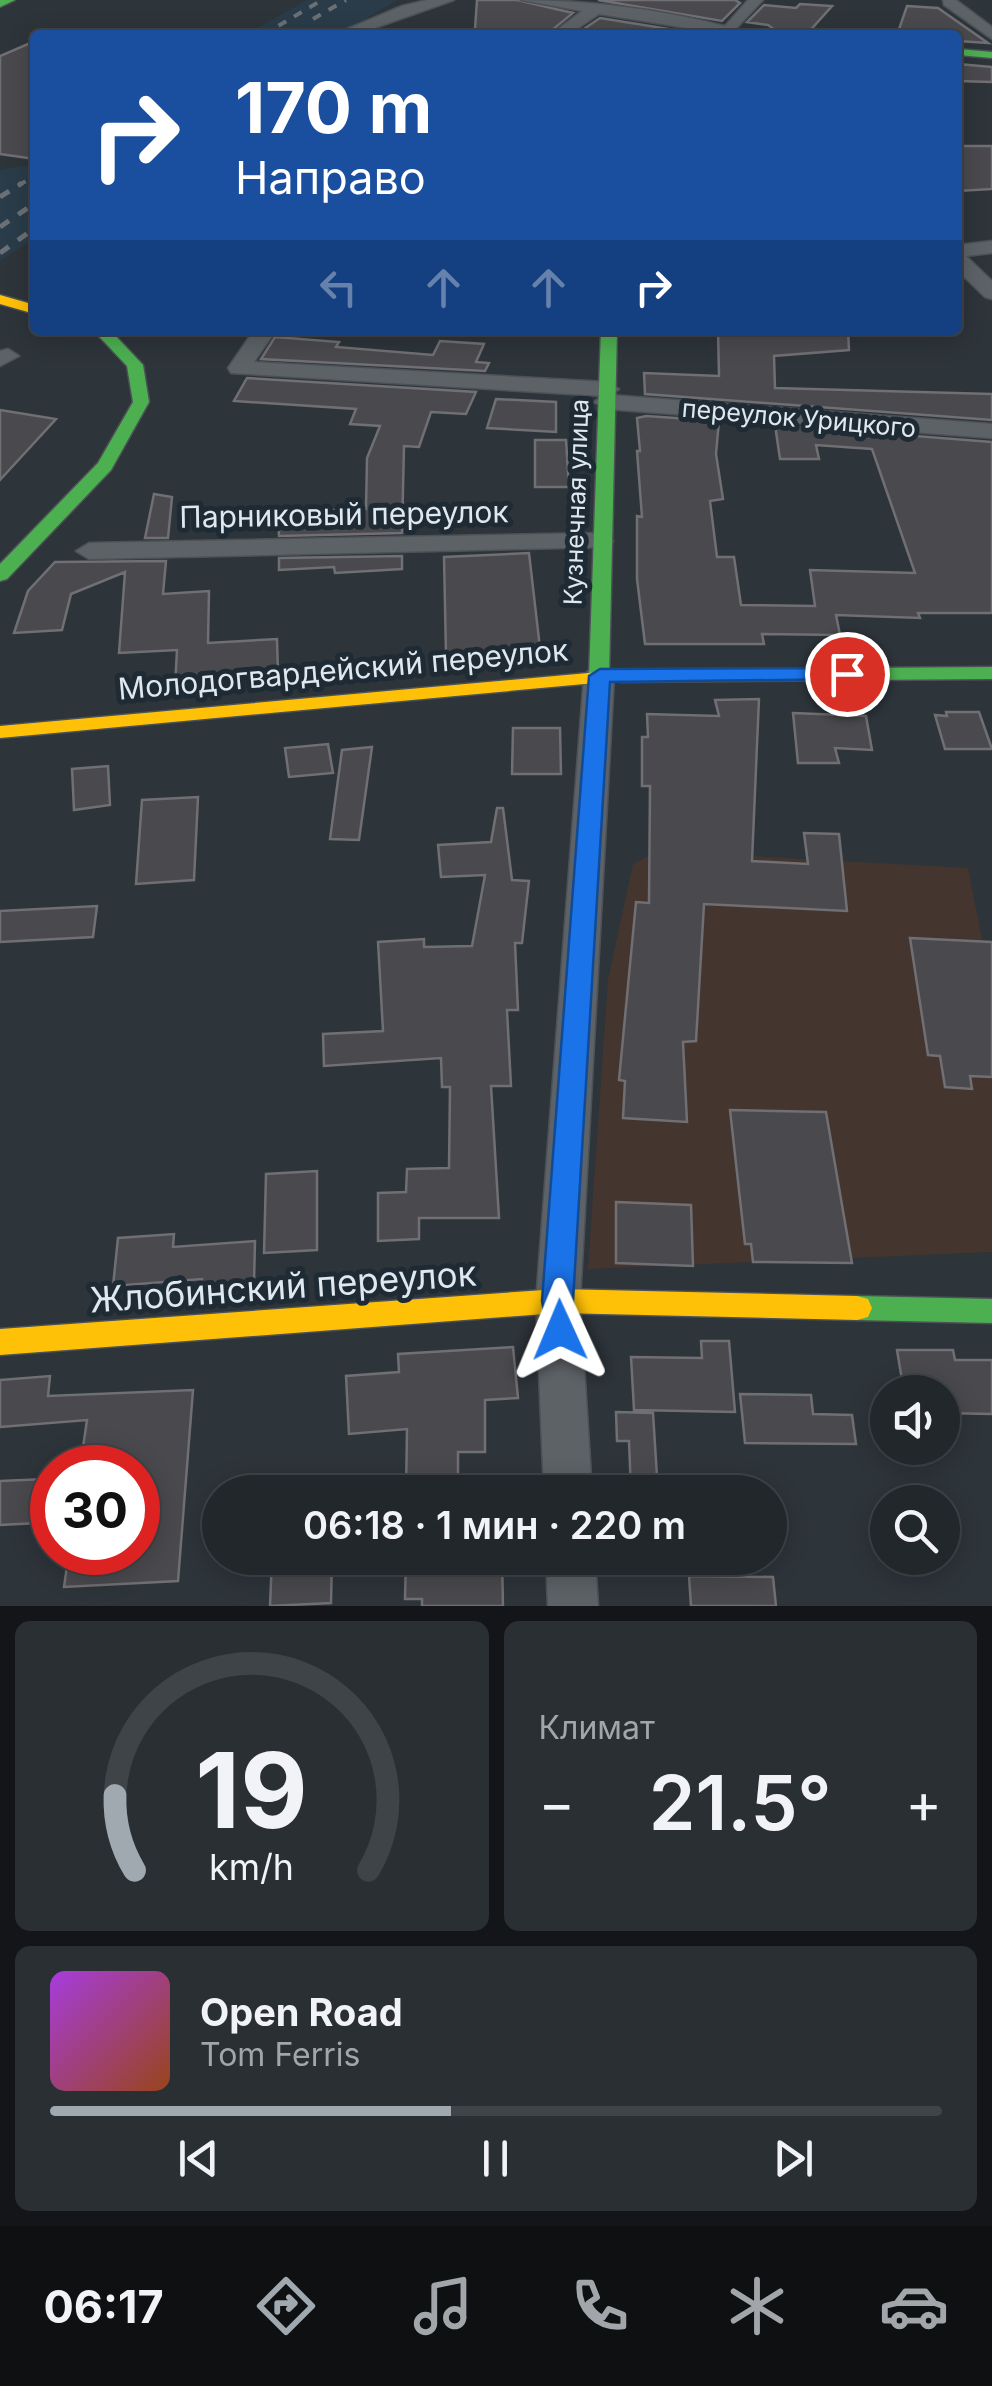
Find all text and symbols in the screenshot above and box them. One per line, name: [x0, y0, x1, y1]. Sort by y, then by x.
text: 170 m: [235, 65, 432, 150]
icon: right: [70, 70, 200, 200]
text: Направо: [235, 150, 426, 205]
icon: left: [311, 260, 366, 315]
icon: ahead: [416, 260, 471, 315]
icon: ahead: [521, 260, 576, 315]
icon: right: [626, 260, 681, 315]
street label: переулок Урицкого: [681, 393, 917, 443]
street label: Кузнечная улица: [557, 398, 595, 606]
street label: Парниковый переулок: [179, 493, 509, 535]
street label: Молодогвардейский переулок: [116, 631, 570, 707]
pin: [805, 632, 890, 717]
icon: arrive: [820, 647, 875, 702]
street label: Жлобинский переулок: [88, 1252, 478, 1320]
position arrow: [508, 1278, 612, 1382]
map controls: [870, 1375, 960, 1575]
button: sound: [870, 1375, 960, 1465]
speed limit sign: 30: [30, 1445, 160, 1575]
button: search: [870, 1485, 960, 1575]
text: 06:18 · 1 мин · 220 m: [303, 1502, 686, 1548]
text: Климат: [539, 1708, 655, 1747]
text: 19: [196, 1727, 308, 1853]
text: 21.5°: [649, 1757, 832, 1848]
text: −: [539, 1770, 575, 1836]
text: +: [906, 1770, 942, 1836]
text: km/h: [209, 1845, 294, 1889]
text: Open Road: [200, 1989, 403, 2035]
text: Tom Ferris: [200, 2035, 360, 2074]
icon: previous: [171, 2131, 226, 2186]
icon: pause: [468, 2131, 523, 2186]
icon: next: [766, 2131, 821, 2186]
icon: directions: [251, 2271, 321, 2341]
icon: music: [408, 2271, 478, 2341]
icon: phone: [565, 2271, 635, 2341]
icon: climate: [722, 2271, 792, 2341]
icon: car: [879, 2271, 949, 2341]
text: 06:17: [43, 2279, 164, 2334]

